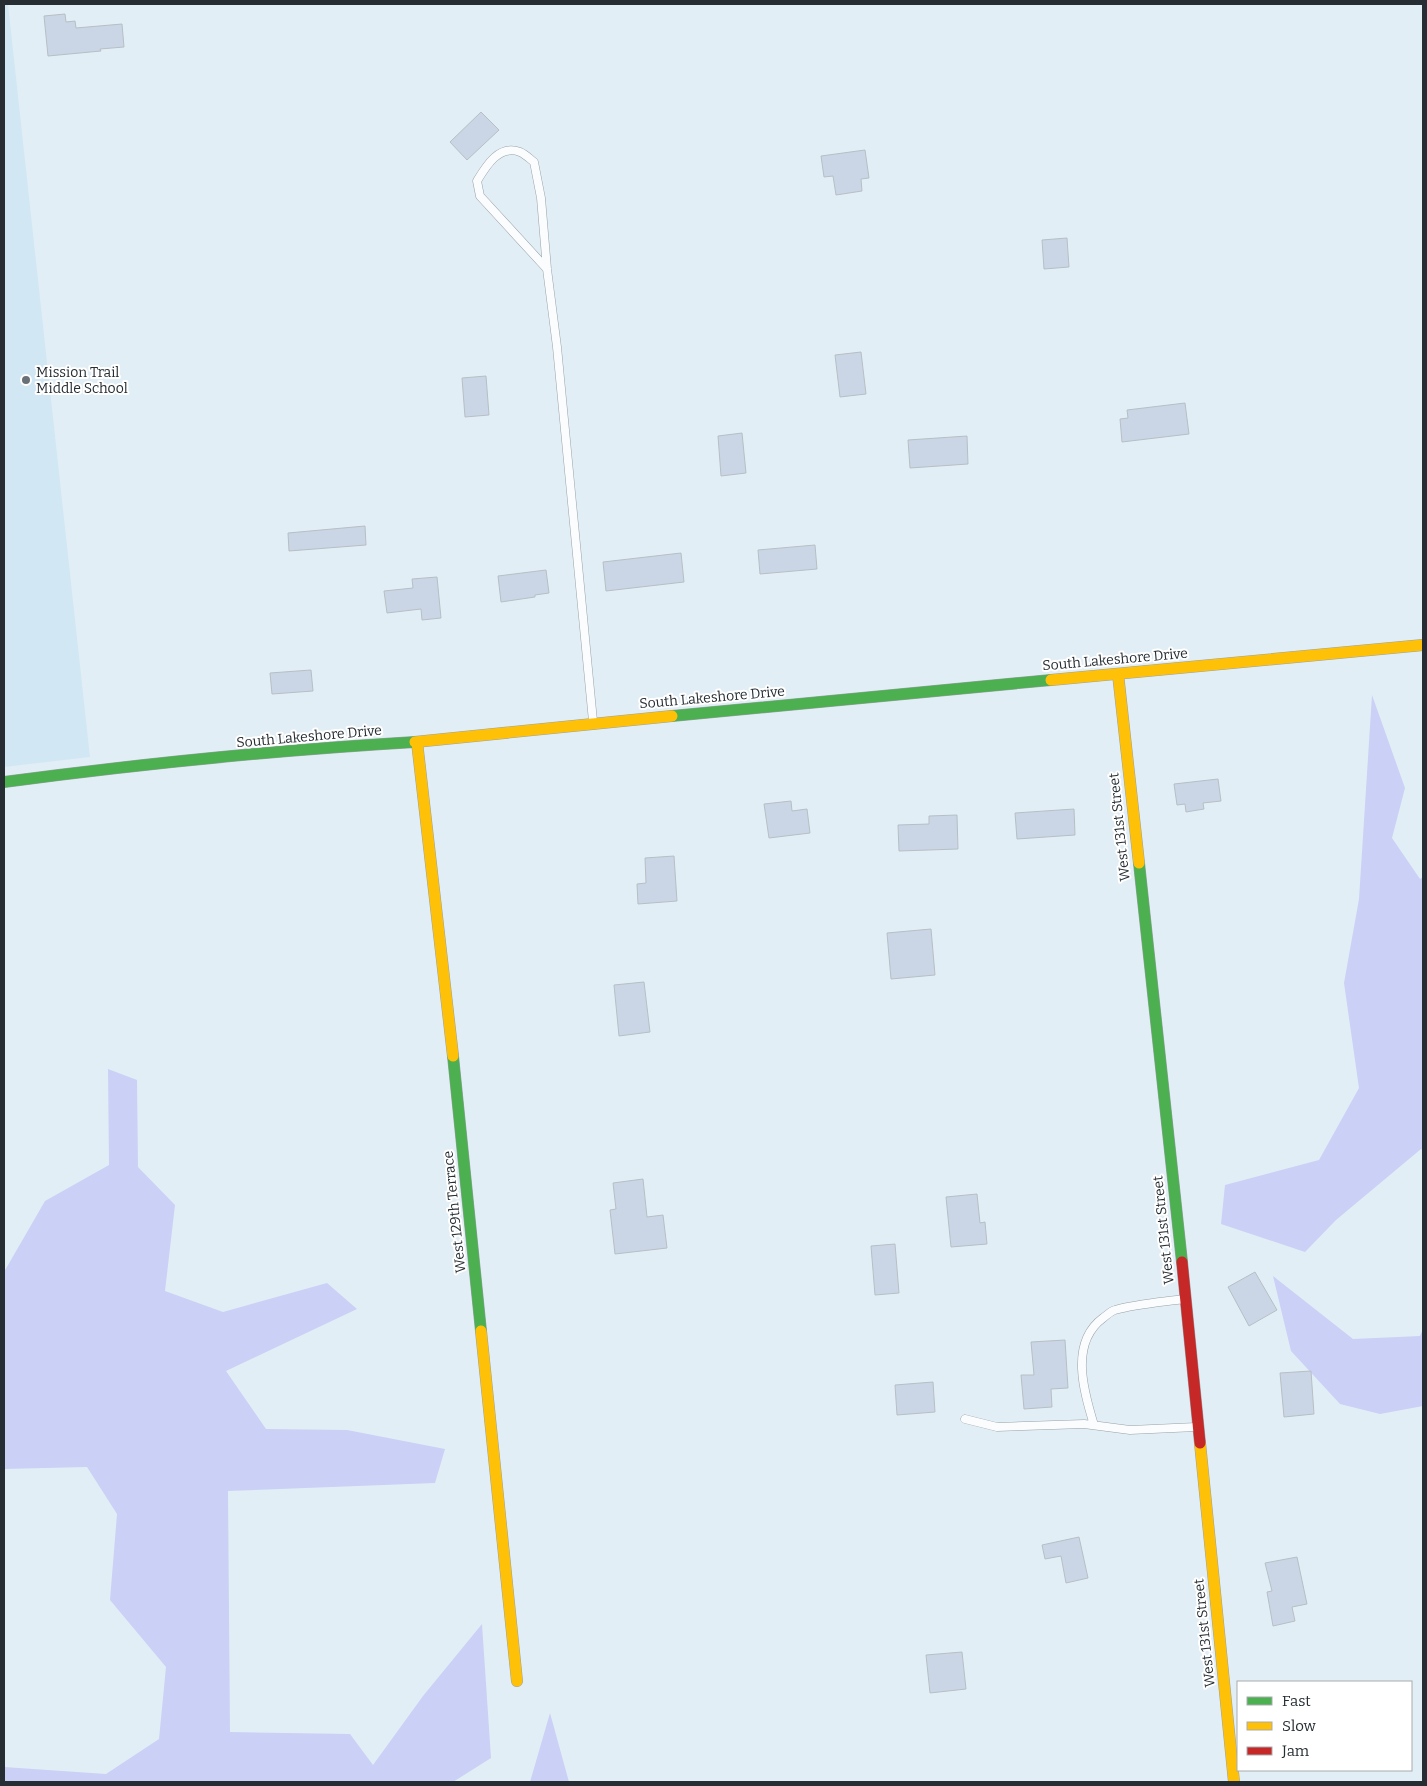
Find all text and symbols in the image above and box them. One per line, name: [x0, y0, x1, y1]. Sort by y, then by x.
place label: Mission Trail Middle School: [36, 364, 128, 397]
marker: Mission Trail Middle School: [20, 374, 32, 386]
street label: South Lakeshore Drive: [1042, 645, 1188, 674]
street label: South Lakeshore Drive: [639, 683, 785, 712]
street label: South Lakeshore Drive: [236, 722, 382, 751]
street label: West 131st Street: [1105, 772, 1134, 882]
street label: West 129th Terrace: [440, 1150, 469, 1274]
street label: West 131st Street: [1149, 1175, 1178, 1285]
street label: West 131st Street: [1190, 1578, 1219, 1688]
legend: [1237, 1681, 1412, 1771]
text: Fast: [1282, 1692, 1311, 1710]
text: Slow: [1282, 1717, 1317, 1735]
text: Jam: [1281, 1742, 1310, 1760]

